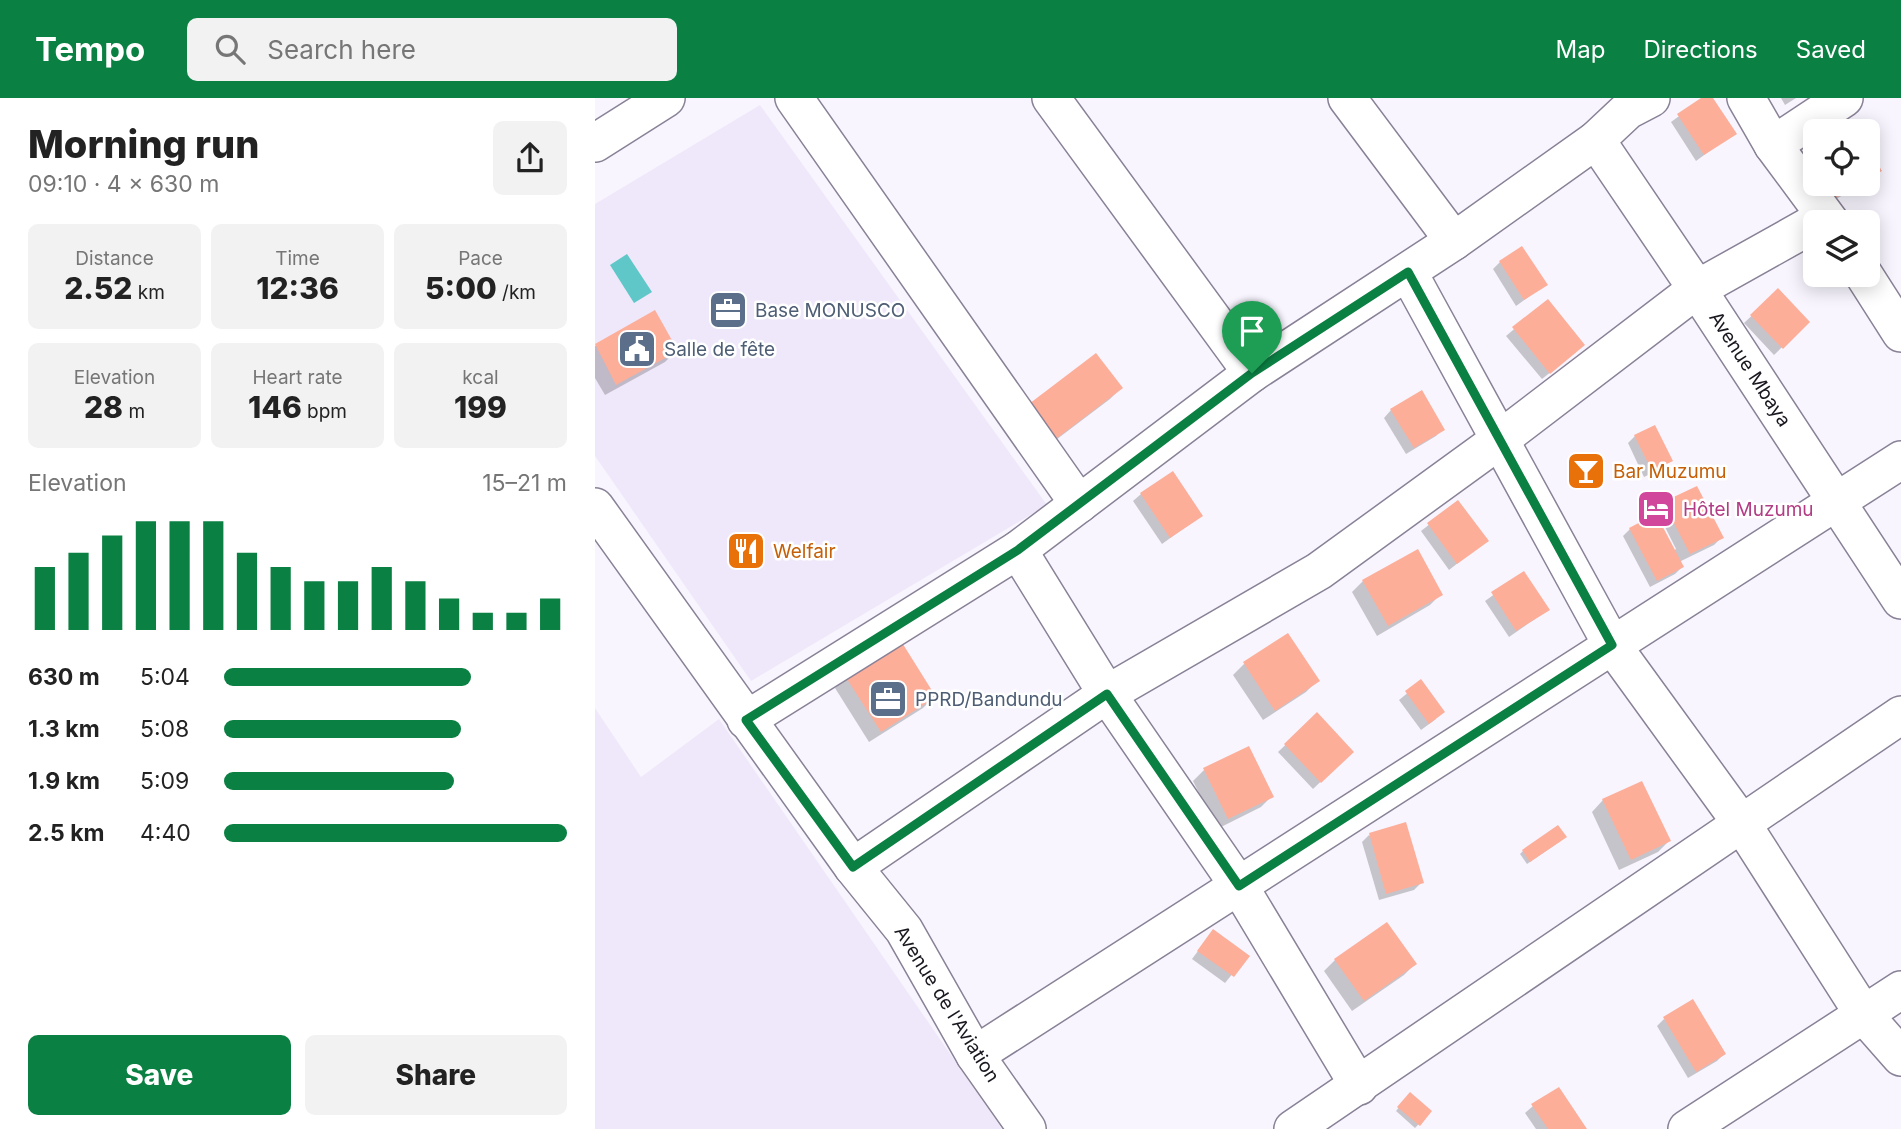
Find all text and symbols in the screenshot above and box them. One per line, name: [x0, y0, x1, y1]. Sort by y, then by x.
search box: [187, 18, 677, 81]
text: Tempo: [35, 29, 145, 69]
icon: search: [211, 30, 249, 68]
text: Search here: [267, 34, 416, 65]
text: Map: [1556, 35, 1605, 64]
text: Directions: [1643, 35, 1758, 64]
text: Saved: [1796, 35, 1866, 64]
map controls: [1803, 119, 1880, 287]
button: locate: [1803, 119, 1880, 196]
text: Morning run: [28, 121, 259, 167]
button: share: [493, 121, 567, 195]
text: 09:10 · 4 × 630 m: [28, 170, 219, 198]
button: layers: [1803, 210, 1880, 287]
text: Distance: [75, 247, 154, 270]
text: Time: [275, 247, 320, 270]
text: Pace: [458, 247, 503, 270]
text: 2.52: [64, 270, 132, 306]
text: 12:36: [256, 270, 339, 306]
text: 5:00: [425, 270, 497, 306]
text: km: [132, 281, 165, 304]
text: /km: [497, 281, 536, 304]
office icon: Base MONUSCO: [707, 289, 749, 331]
place label: Base MONUSCO: [755, 299, 905, 322]
pin: [1222, 301, 1282, 373]
street label: Avenue Mbaya: [1704, 307, 1796, 431]
icon: arrive: [1233, 312, 1271, 350]
public building icon: Salle de fête: [616, 328, 658, 370]
place label: Salle de fête: [664, 338, 775, 361]
text: Elevation: [74, 366, 155, 389]
text: Heart rate: [253, 366, 343, 389]
text: kcal: [462, 366, 499, 389]
text: 28: [84, 389, 123, 425]
text: 146: [248, 389, 302, 425]
text: 199: [454, 389, 507, 425]
text: m: [123, 400, 145, 423]
text: bpm: [302, 400, 347, 423]
bar icon: Bar Muzumu: [1565, 450, 1607, 492]
place label: Bar Muzumu: [1613, 460, 1727, 483]
text: Elevation: [28, 469, 127, 497]
text: 15–21 m: [482, 469, 567, 497]
hotel icon: Hôtel Muzumu: [1635, 488, 1677, 530]
place label: Hôtel Muzumu: [1683, 498, 1814, 521]
restaurant icon: Welfair: [725, 530, 767, 572]
place label: Welfair: [773, 540, 836, 563]
text: 630 m: [28, 663, 100, 691]
text: 5:04: [140, 663, 190, 691]
office icon: PPRD/Bandundu: [867, 678, 909, 720]
place label: PPRD/Bandundu: [915, 688, 1063, 711]
text: 1.3 km: [28, 715, 100, 743]
text: 5:08: [140, 715, 189, 743]
text: 1.9 km: [28, 767, 100, 795]
text: 5:09: [140, 767, 189, 795]
text: 2.5 km: [28, 819, 105, 847]
text: 4:40: [140, 819, 191, 847]
street label: Avenue de l'Aviation: [890, 922, 1004, 1086]
button: Save: [28, 1035, 291, 1115]
button: Share: [305, 1035, 567, 1115]

